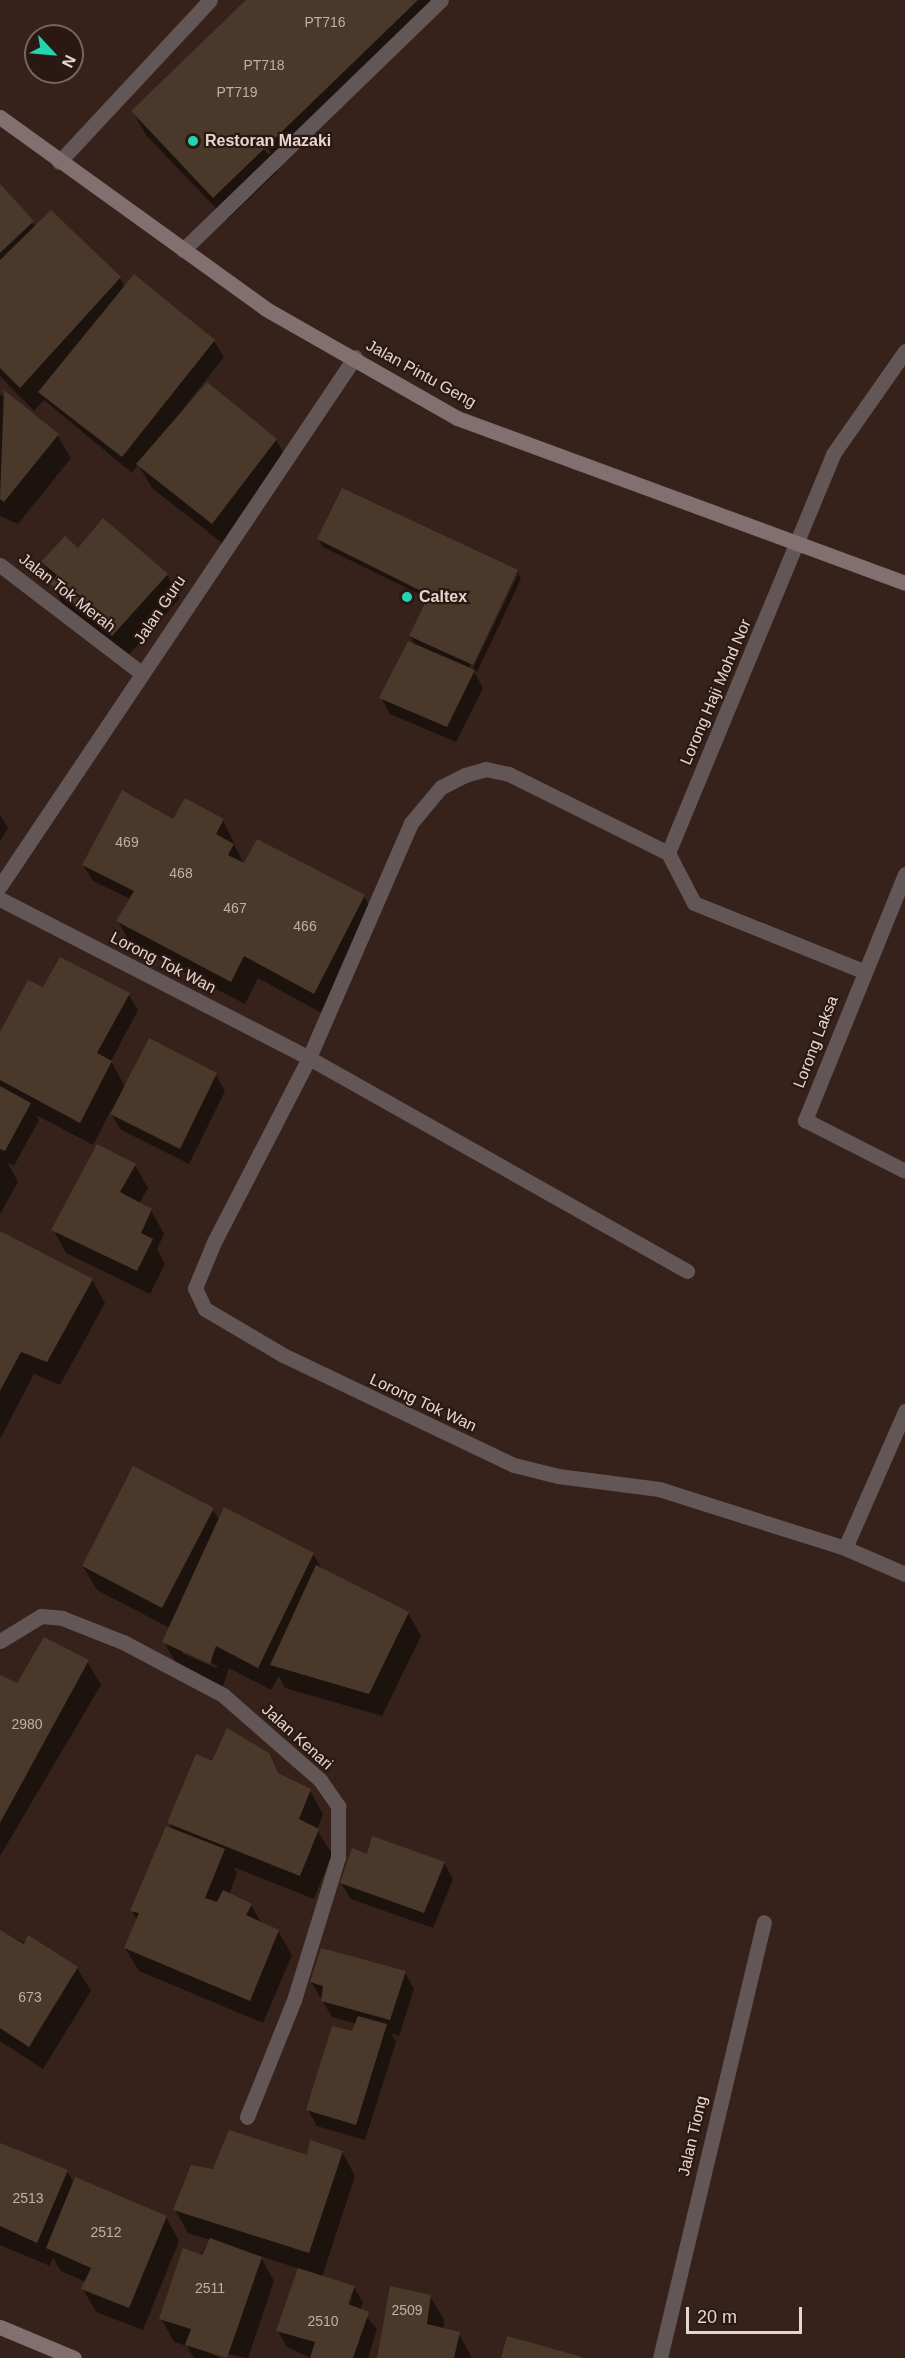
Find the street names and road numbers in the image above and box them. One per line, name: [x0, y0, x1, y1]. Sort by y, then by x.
street label: Jalan Pintu Geng: [363, 336, 479, 412]
street label: Jalan Tok Merah: [15, 549, 119, 637]
street label: Jalan Guru: [130, 572, 190, 648]
street label: Lorong Haji Mohd Nor: [677, 616, 755, 768]
street label: Lorong Tok Wan: [107, 928, 219, 998]
street label: Lorong Laksa: [790, 993, 842, 1091]
street label: Lorong Tok Wan: [366, 1370, 480, 1436]
street label: Jalan Kenari: [258, 1700, 336, 1774]
street label: Jalan Tiong: [674, 2094, 712, 2178]

